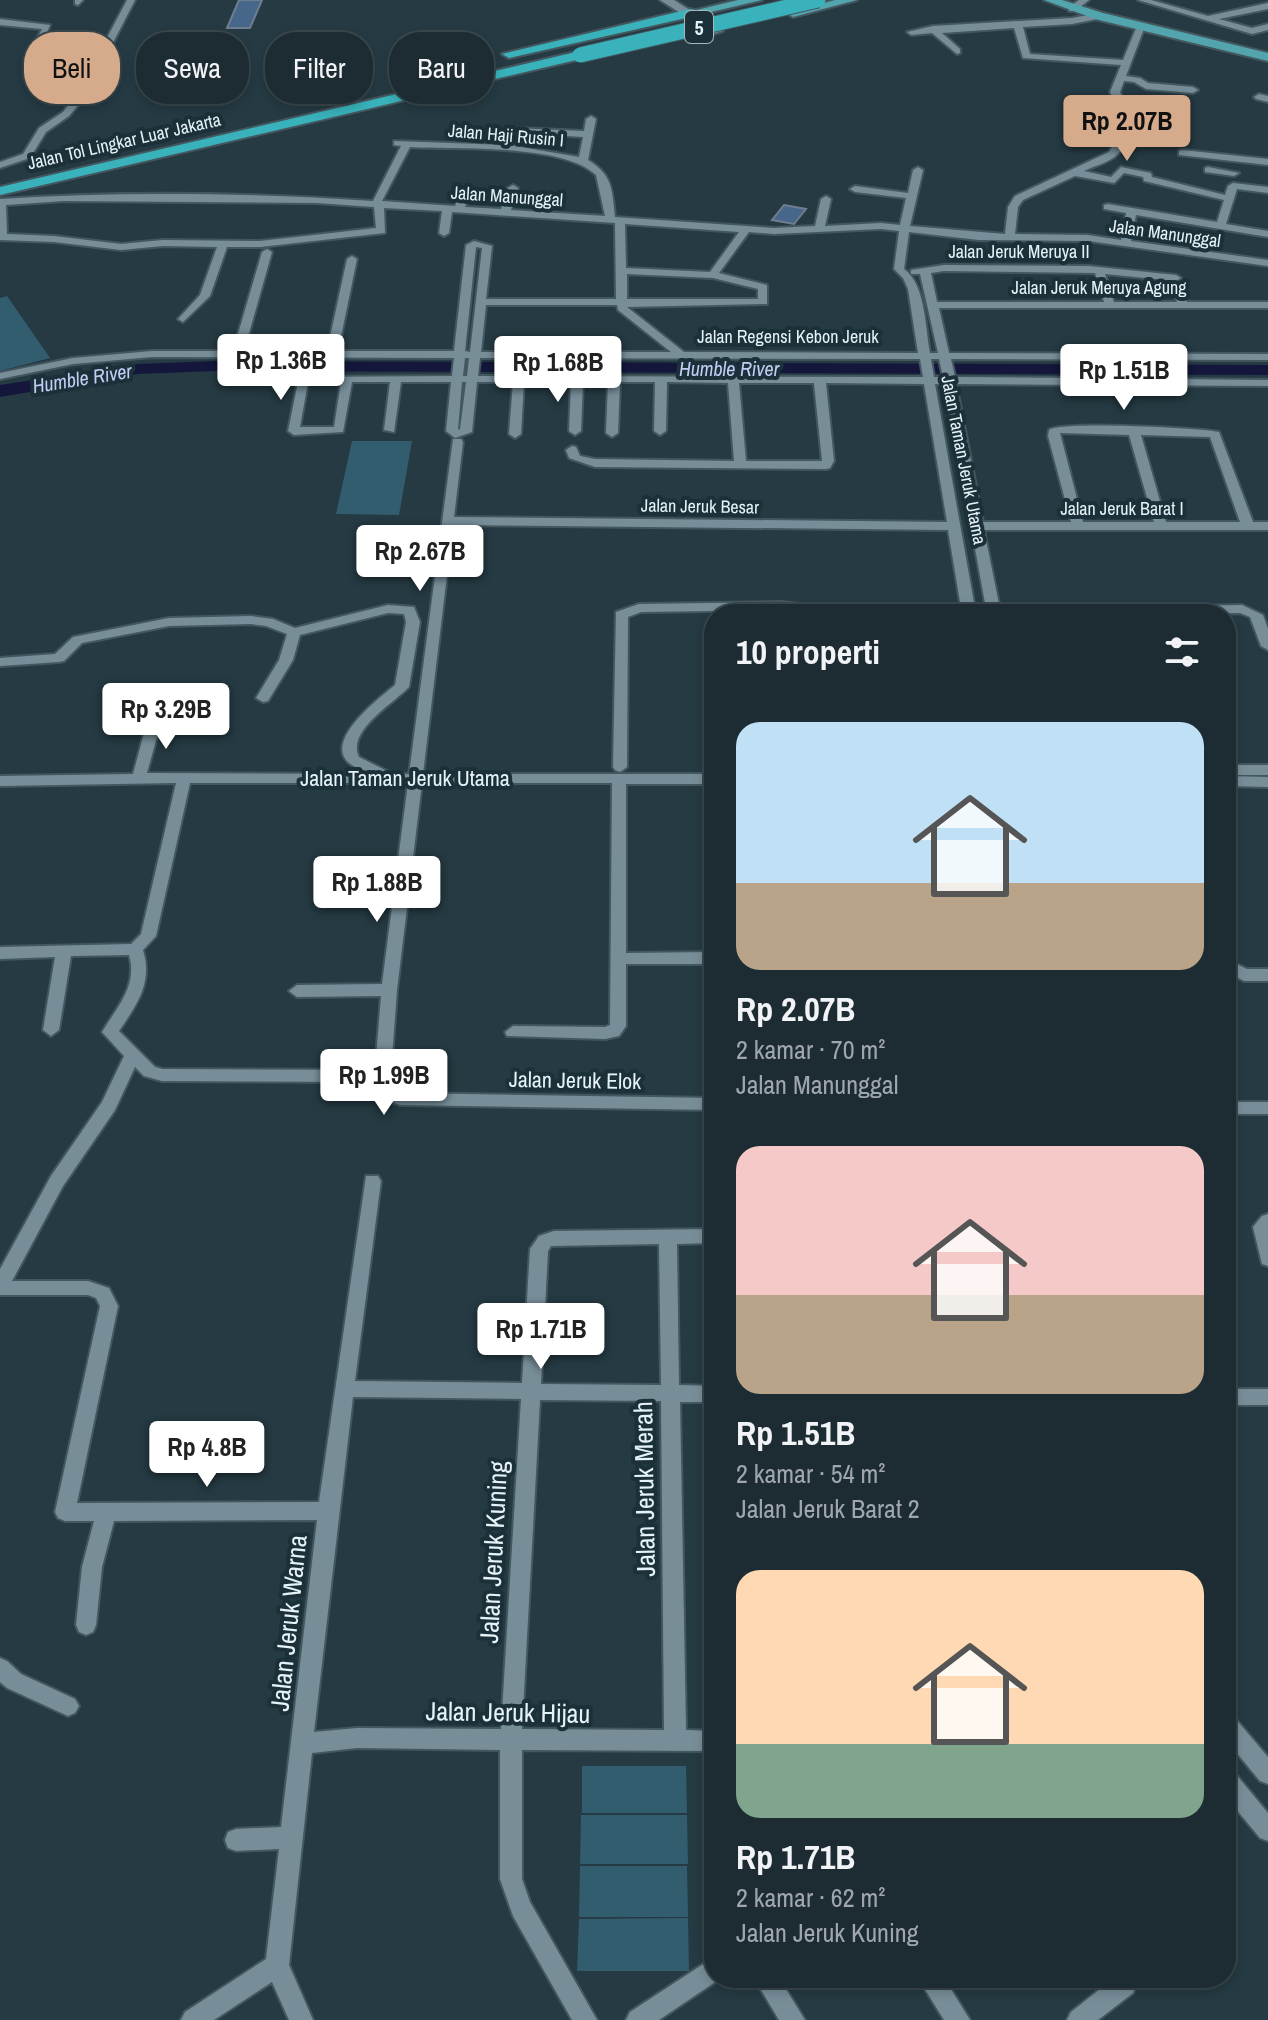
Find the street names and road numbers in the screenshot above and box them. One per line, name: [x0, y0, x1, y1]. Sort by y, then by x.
road number: 5: [685, 11, 713, 43]
street label: Jalan Tol Lingkar Luar Jakarta: [25, 107, 223, 175]
street label: Jalan Haji Rusin I: [447, 117, 565, 153]
street label: Jalan Manunggal: [450, 180, 564, 212]
street label: Jalan Manunggal: [1108, 213, 1222, 253]
street label: Jalan Jeruk Meruya II: [948, 239, 1090, 264]
street label: Jalan Jeruk Meruya Agung: [1012, 275, 1187, 300]
street label: Jalan Regensi Kebon Jeruk: [697, 324, 879, 349]
street label: Jalan Taman Jeruk Utama: [935, 373, 993, 547]
street label: Jalan Jeruk Besar: [641, 492, 759, 520]
street label: Jalan Jeruk Barat I: [1060, 496, 1184, 521]
street label: Jalan Taman Jeruk Utama: [300, 763, 510, 793]
street label: Jalan Jeruk Elok: [509, 1064, 642, 1096]
street label: Jalan Jeruk Merah: [625, 1401, 663, 1577]
street label: Jalan Jeruk Kuning: [471, 1460, 515, 1644]
street label: Jalan Jeruk Warna: [261, 1533, 315, 1713]
street label: Jalan Jeruk Hijau: [425, 1693, 591, 1731]

